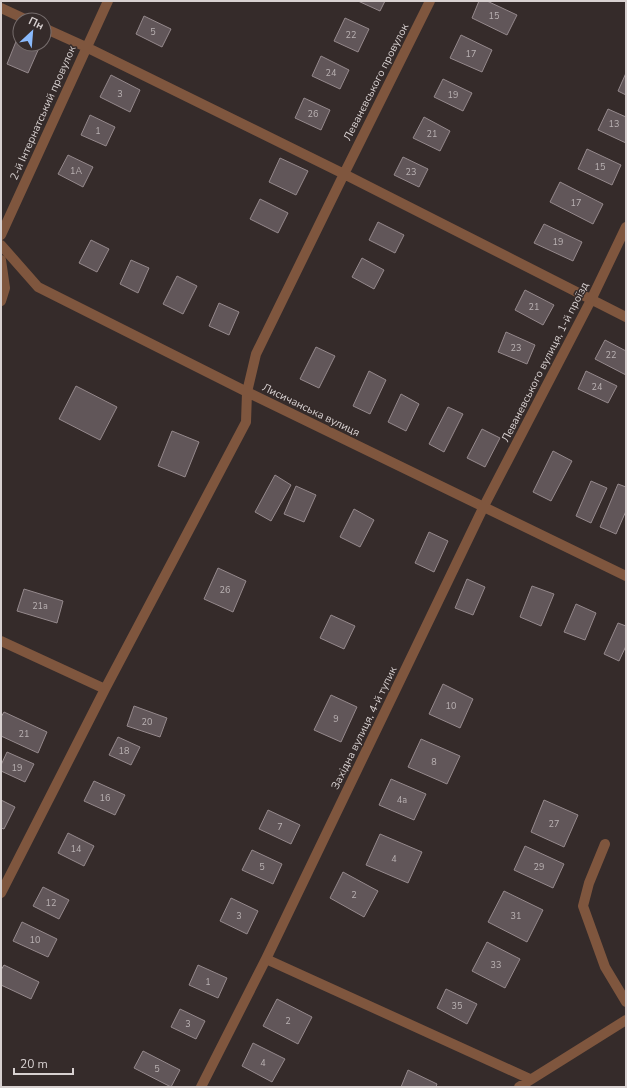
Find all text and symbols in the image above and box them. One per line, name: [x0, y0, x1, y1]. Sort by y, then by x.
house number: 15: [489, 10, 499, 22]
north arrow: [12, 12, 52, 52]
text: Пн: [26, 13, 46, 34]
street label: Леванєвського провулок: [340, 21, 412, 143]
house number: 5: [150, 26, 156, 38]
house number: 22: [346, 29, 356, 41]
street label: 2-й Інтернатський провулок: [6, 43, 80, 183]
house number: 17: [466, 48, 476, 60]
house number: 24: [326, 67, 337, 79]
house number: 3: [117, 88, 123, 100]
house number: 19: [448, 89, 458, 101]
house number: 26: [308, 108, 318, 120]
house number: 13: [609, 118, 619, 130]
house number: 1: [95, 125, 101, 137]
house number: 21: [427, 128, 437, 140]
house number: 15: [595, 161, 605, 173]
house number: 1А: [70, 165, 82, 177]
house number: 23: [406, 166, 416, 178]
house number: 17: [571, 197, 581, 209]
house number: 19: [553, 236, 563, 248]
street label: Леваневського вулиця, 1-й проїзд: [498, 279, 592, 445]
house number: 21: [529, 301, 539, 313]
house number: 23: [511, 342, 521, 354]
house number: 22: [606, 349, 616, 361]
street label: Лисичанська вулиця: [260, 380, 362, 440]
house number: 24: [592, 381, 603, 393]
house number: 26: [220, 584, 230, 596]
house number: 21а: [32, 600, 48, 612]
street label: Західна вулиця, 4-й тупик: [328, 664, 400, 792]
house number: 10: [446, 700, 456, 712]
house number: 9: [333, 713, 339, 725]
house number: 20: [142, 716, 152, 728]
house number: 21: [19, 728, 29, 740]
house number: 18: [119, 745, 129, 757]
house number: 8: [431, 756, 437, 768]
house number: 19: [12, 762, 22, 774]
house number: 16: [100, 792, 110, 804]
house number: 4а: [397, 794, 407, 806]
house number: 27: [549, 818, 559, 830]
house number: 7: [277, 821, 283, 833]
house number: 14: [71, 843, 82, 855]
house number: 4: [391, 853, 397, 865]
house number: 5: [259, 861, 265, 873]
house number: 29: [534, 861, 544, 873]
house number: 2: [351, 889, 357, 901]
house number: 12: [46, 897, 56, 909]
house number: 3: [236, 910, 242, 922]
house number: 31: [511, 910, 521, 922]
house number: 10: [30, 934, 40, 946]
house number: 33: [491, 959, 501, 971]
house number: 1: [205, 976, 211, 988]
house number: 35: [452, 1000, 462, 1012]
house number: 2: [285, 1015, 291, 1027]
house number: 3: [185, 1018, 191, 1030]
scale bar: [14, 1050, 73, 1076]
text: 20 m: [20, 1056, 48, 1072]
house number: 4: [260, 1057, 266, 1069]
house number: 5: [154, 1063, 160, 1075]

